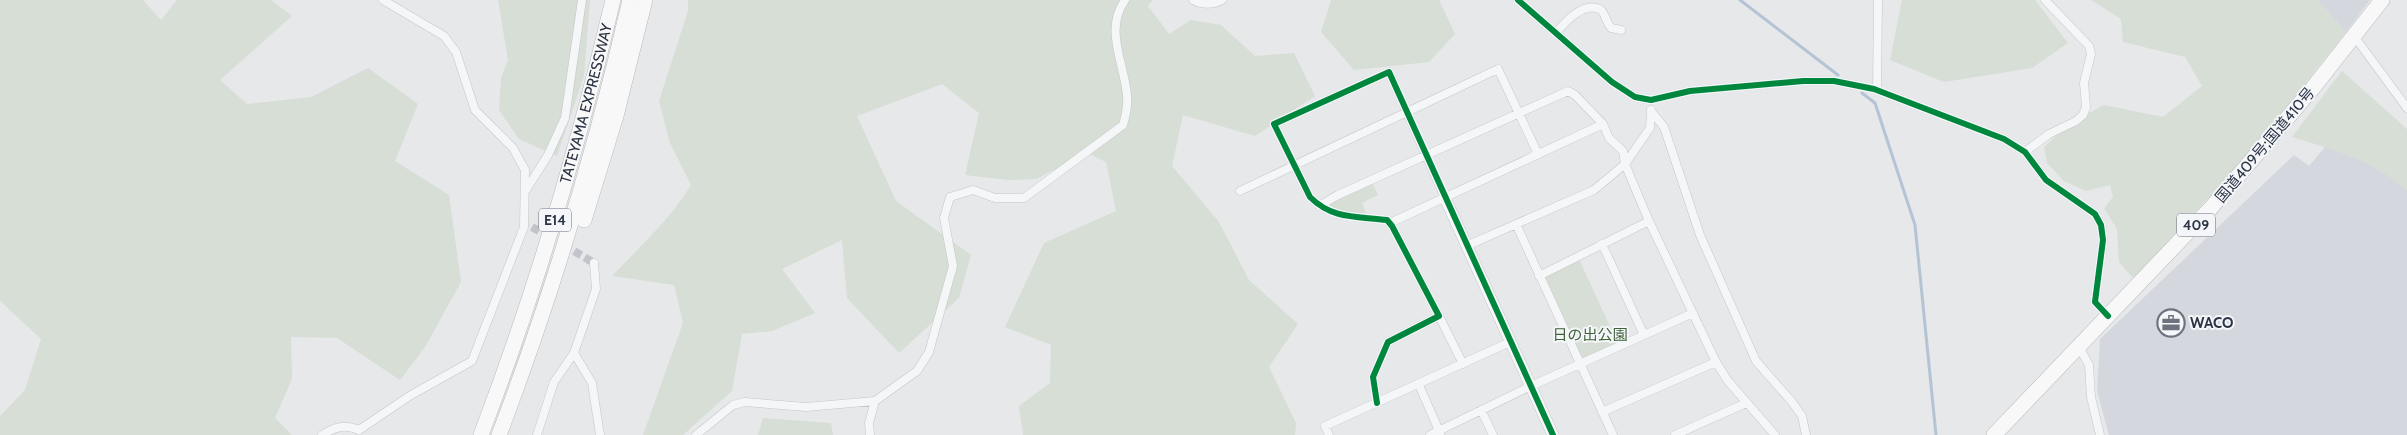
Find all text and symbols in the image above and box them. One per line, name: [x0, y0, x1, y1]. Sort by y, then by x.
street label: TATEYAMA EXPRESSWAY: [556, 21, 616, 186]
street label: 国道409号;国道410号: [2212, 84, 2318, 206]
road number: E14: [539, 208, 571, 232]
road number: 409: [2177, 214, 2215, 236]
office icon: WACO: [2156, 308, 2186, 338]
place label: WACO: [2190, 314, 2234, 332]
park label: 日の出公園: [1552, 326, 1628, 344]

